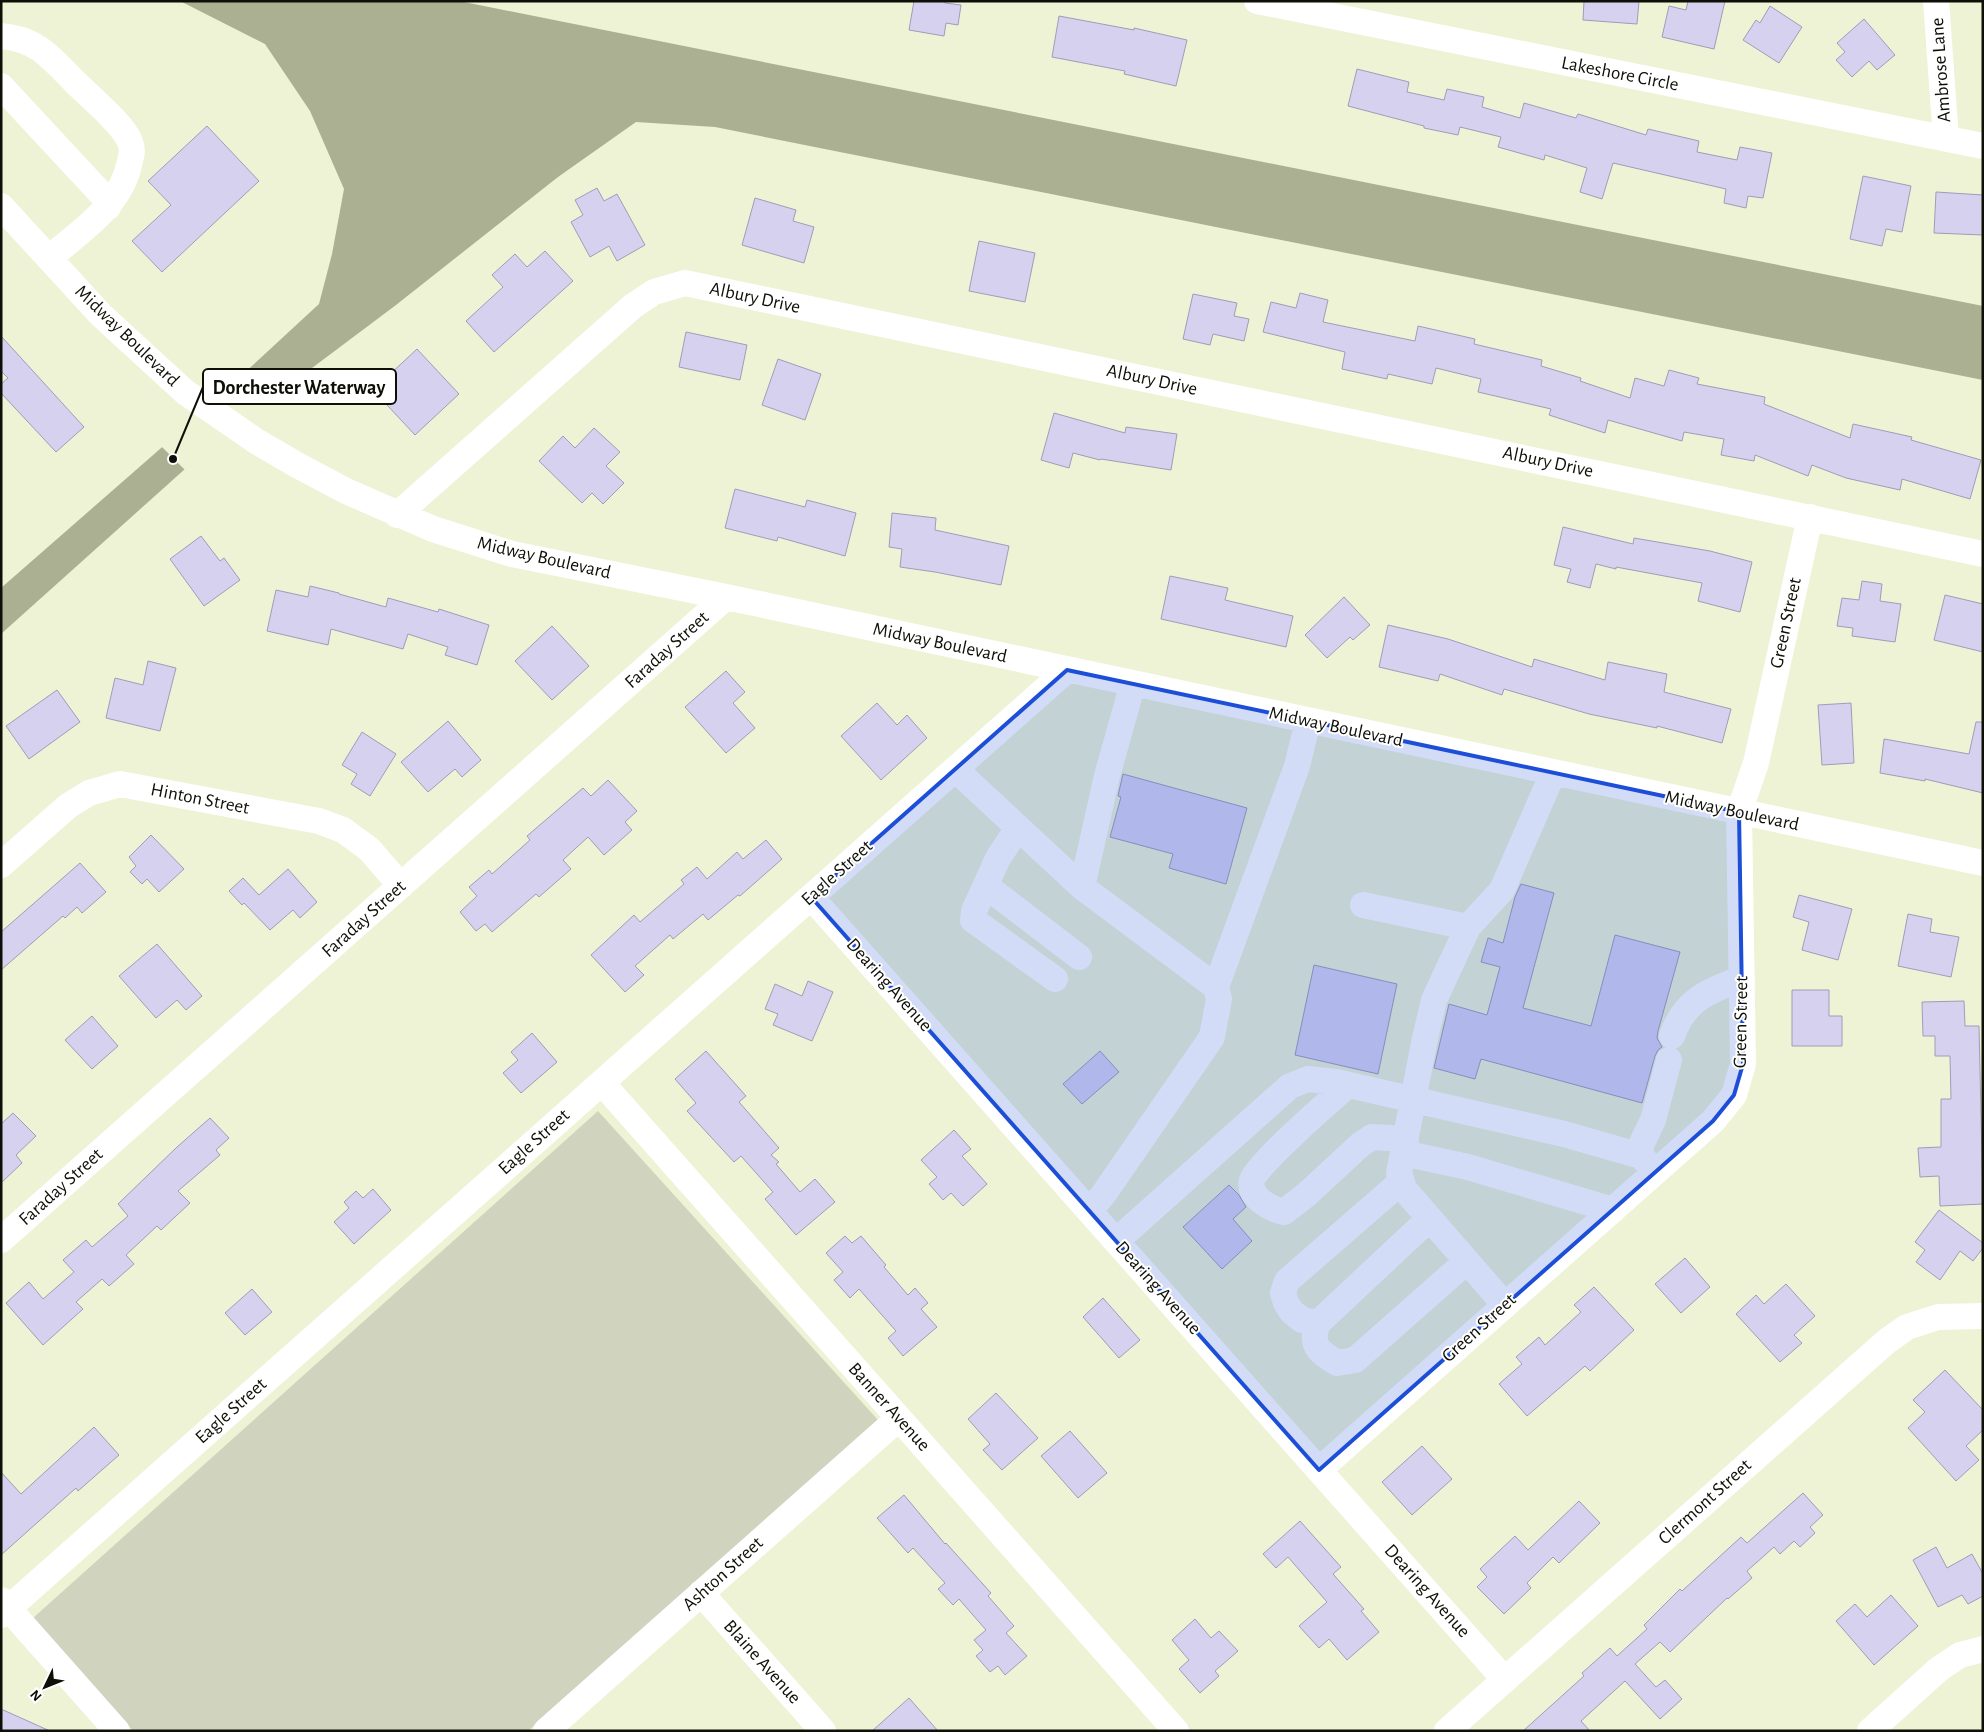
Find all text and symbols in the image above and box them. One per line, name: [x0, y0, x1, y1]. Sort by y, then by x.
street label: Ambrose Lane: [1928, 17, 1954, 123]
street label: Lakeshore Circle: [1560, 53, 1680, 95]
street label: Albury Drive: [708, 279, 802, 317]
street label: Midway Boulevard: [71, 282, 183, 390]
street label: Albury Drive: [1105, 361, 1199, 399]
callout: Dorchester Waterway: [203, 369, 396, 404]
text: Dorchester Waterway: [213, 378, 386, 398]
street label: Albury Drive: [1501, 443, 1595, 481]
street label: Midway Boulevard: [475, 533, 613, 583]
street label: Green Street: [1767, 576, 1805, 670]
street label: Faraday Street: [622, 608, 712, 692]
street label: Midway Boulevard: [871, 620, 1009, 667]
street label: Midway Boulevard: [1267, 704, 1405, 751]
street label: Hinton Street: [149, 780, 251, 818]
street label: Midway Boulevard: [1663, 788, 1801, 835]
street label: Eagle Street: [798, 836, 876, 910]
street label: Faraday Street: [319, 877, 409, 961]
street label: Dearing Avenue: [842, 935, 936, 1035]
street label: Green Street: [1731, 976, 1751, 1068]
street label: Eagle Street: [495, 1105, 573, 1179]
street label: Faraday Street: [16, 1145, 106, 1229]
street label: Dearing Avenue: [1111, 1238, 1205, 1338]
street label: Green Street: [1438, 1290, 1520, 1366]
street label: Banner Avenue: [845, 1359, 933, 1455]
street label: Eagle Street: [192, 1374, 270, 1448]
street label: Clermont Street: [1655, 1456, 1755, 1548]
street label: Ashton Street: [679, 1533, 767, 1615]
street label: Dearing Avenue: [1380, 1541, 1474, 1641]
street label: Blaine Avenue: [720, 1616, 804, 1708]
north arrow: [20, 1662, 70, 1712]
text: N: [28, 1687, 45, 1704]

